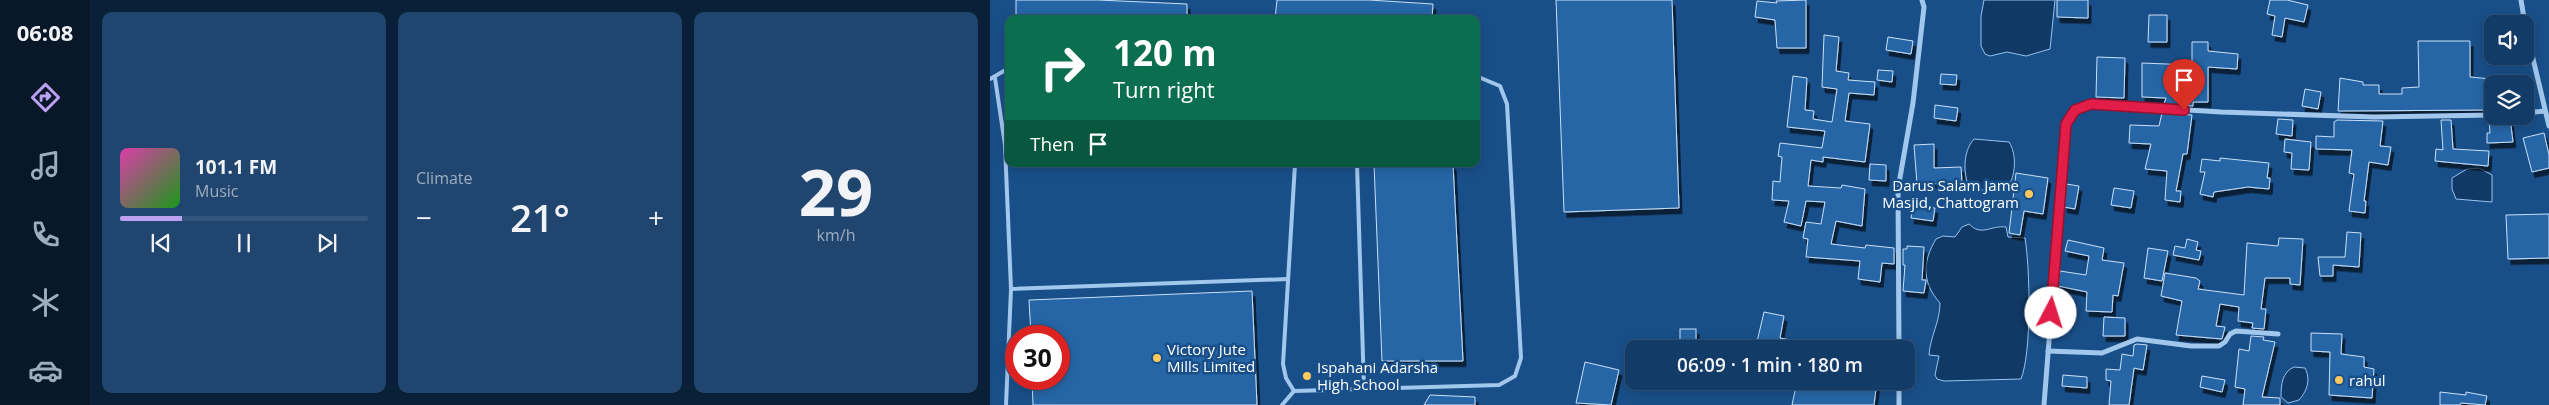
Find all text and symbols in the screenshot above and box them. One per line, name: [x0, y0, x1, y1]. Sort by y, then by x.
map controls: [2484, 15, 2534, 125]
button: sound: [2484, 15, 2534, 65]
text: 06:08: [17, 17, 73, 47]
text: 120 m: [1113, 29, 1217, 76]
icon: right: [1030, 35, 1095, 100]
pin: [2163, 59, 2205, 110]
icon: arrive: [2170, 66, 2198, 94]
text: Turn right: [1113, 74, 1215, 104]
button: layers: [2484, 75, 2534, 125]
icon: directions: [28, 80, 63, 115]
icon: arrive: [1084, 130, 1112, 158]
text: Then: [1030, 131, 1074, 157]
text: 29: [799, 147, 873, 235]
icon: music: [28, 148, 63, 183]
text: 101.1 FM: [195, 154, 277, 180]
text: Climate: [416, 167, 473, 189]
place label: Darus Salam Jame Masjid, Chattogram: [1882, 175, 2019, 212]
text: Music: [195, 180, 239, 202]
marker: Darus Salam Jame Masjid, Chattogram: [2023, 188, 2035, 200]
text: 21°: [510, 191, 570, 243]
text: −: [416, 198, 432, 236]
text: +: [648, 198, 664, 236]
icon: phone: [28, 217, 63, 252]
text: km/h: [817, 224, 855, 246]
icon: previous: [147, 229, 175, 257]
icon: pause: [230, 229, 258, 257]
icon: next: [313, 229, 341, 257]
icon: climate: [28, 285, 63, 320]
position arrow: [2024, 286, 2076, 338]
speed limit sign: 30: [1005, 325, 1070, 390]
place label: Victory Jute Mills Limited: [1167, 339, 1255, 376]
marker: Victory Jute Mills Limited: [1151, 352, 1163, 364]
text: 06:09 · 1 min · 180 m: [1677, 352, 1863, 378]
icon: car: [28, 353, 63, 388]
place label: Ispahani Adarsha High School: [1317, 357, 1438, 394]
marker: Ispahani Adarsha High School: [1301, 370, 1313, 382]
place label: rahul: [2349, 370, 2386, 390]
marker: rahul: [2333, 374, 2345, 386]

